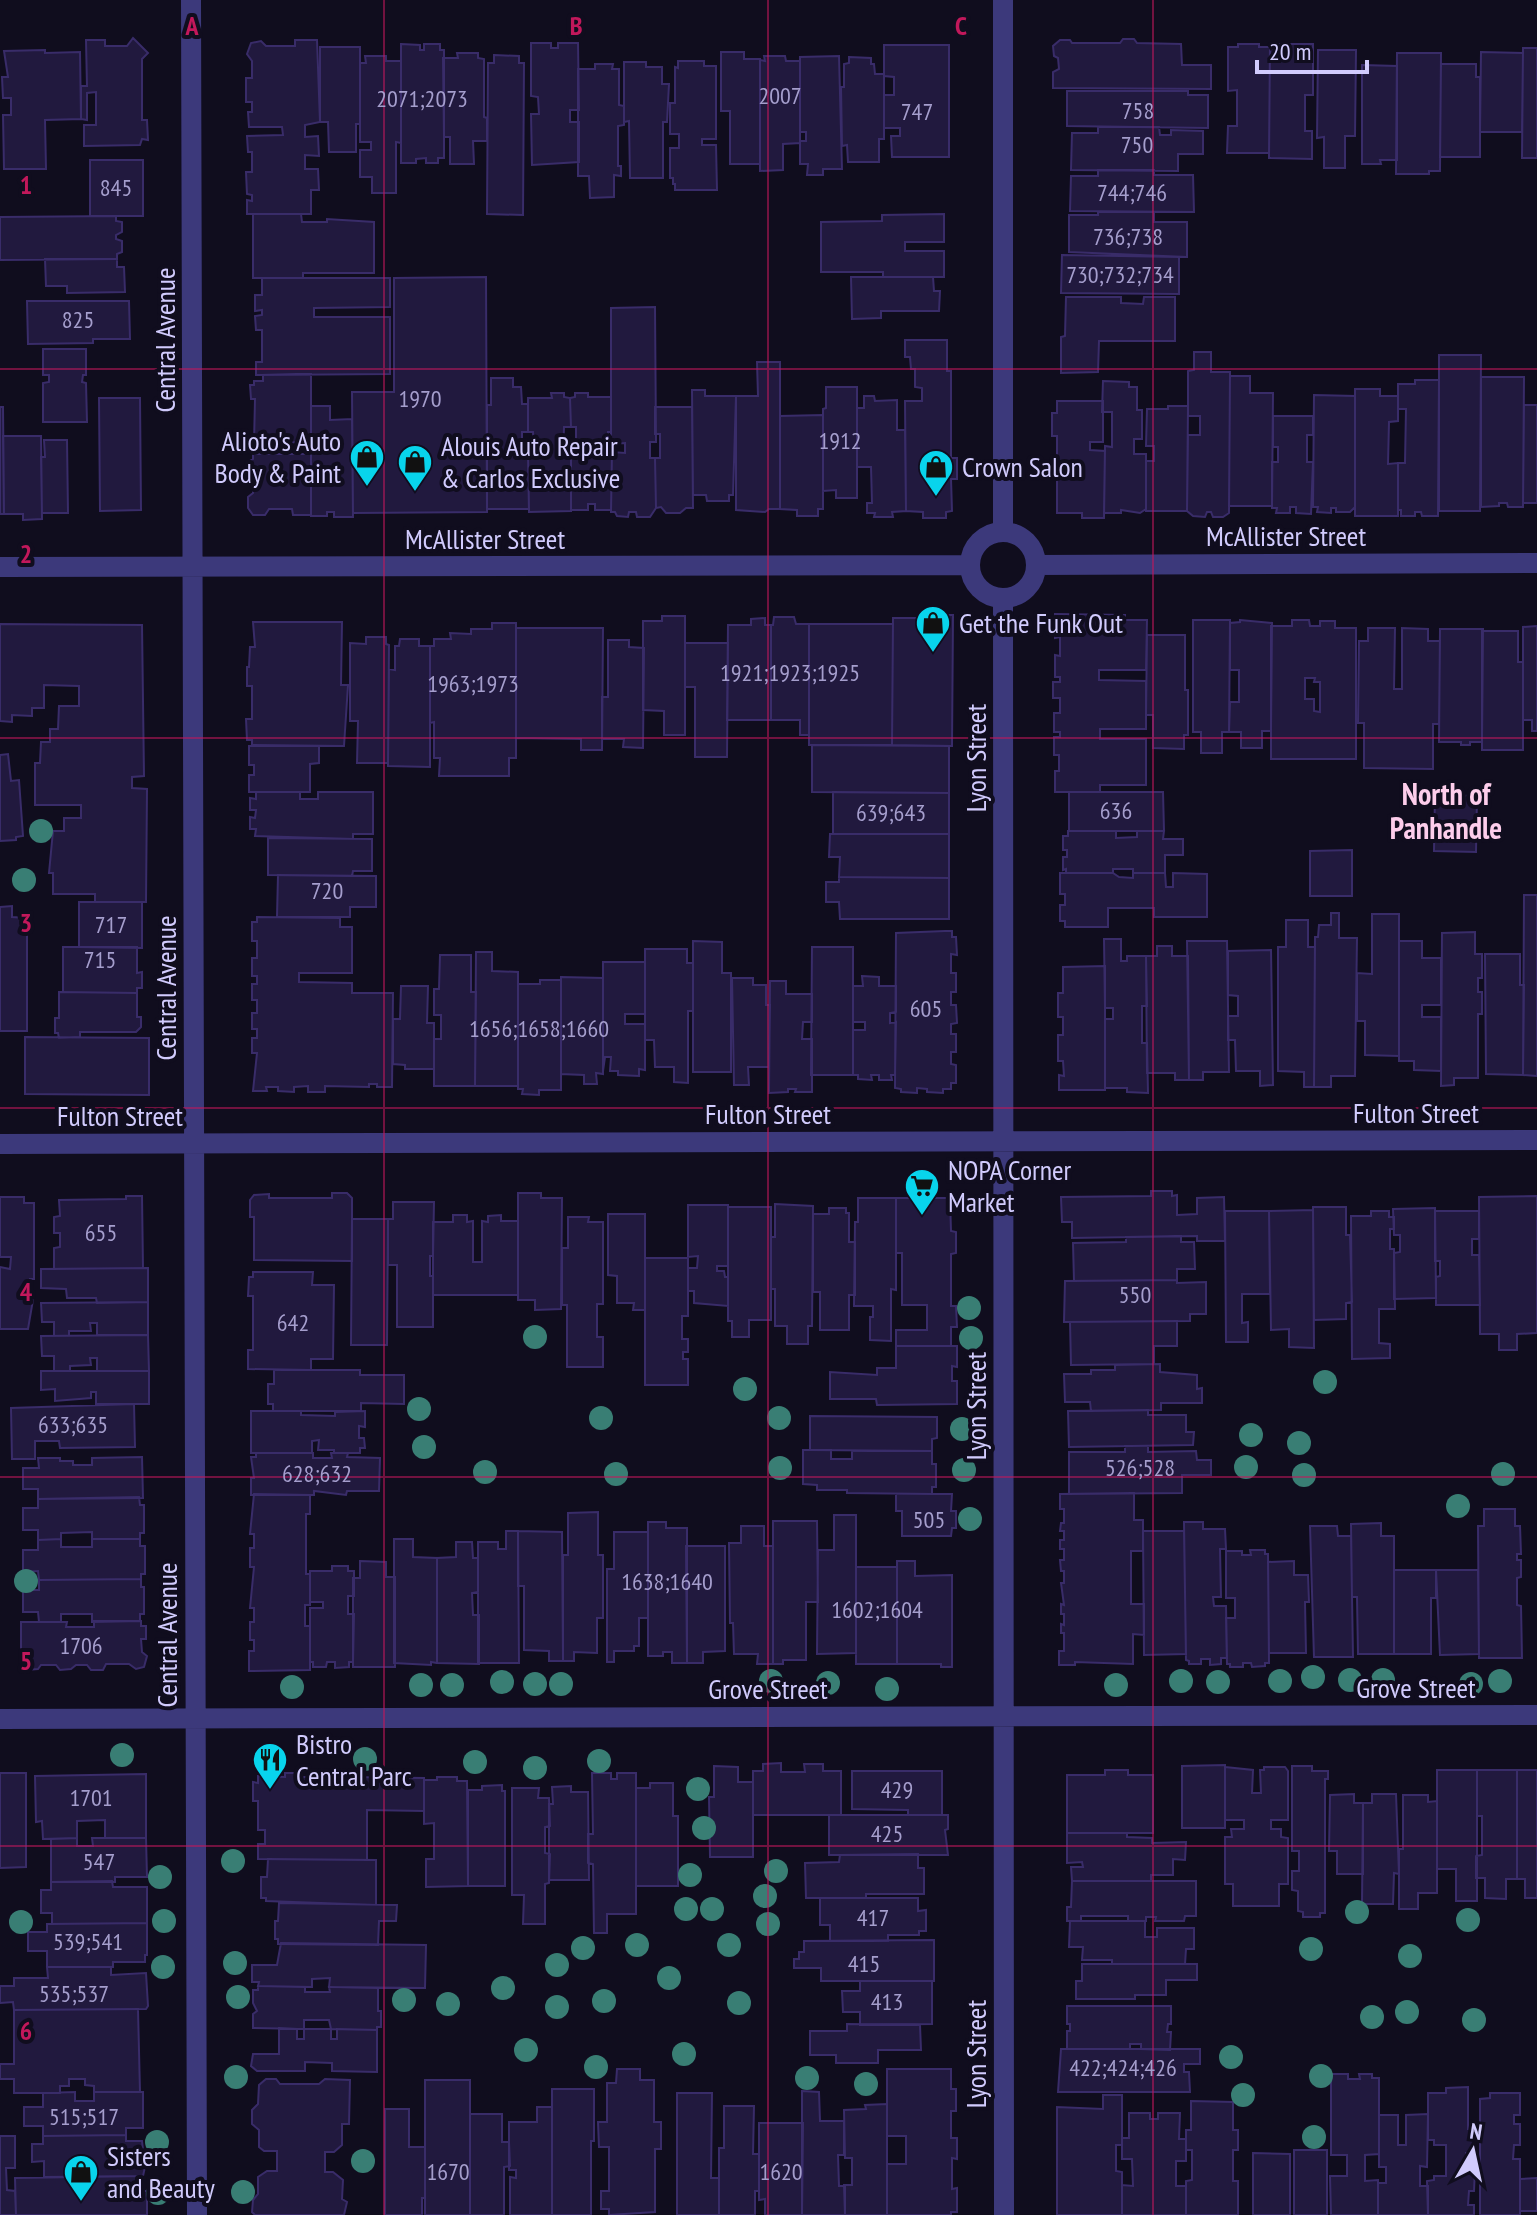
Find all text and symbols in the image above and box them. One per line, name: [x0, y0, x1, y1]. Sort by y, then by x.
text: A: [184, 9, 199, 42]
text: B: [570, 9, 583, 42]
text: C: [955, 9, 967, 42]
scale bar: [1257, 24, 1367, 74]
text: 20 m: [1269, 36, 1311, 67]
house number: 2007: [758, 80, 802, 111]
house number: 2071;2073: [376, 83, 468, 114]
house number: 758: [1122, 95, 1154, 126]
house number: 747: [901, 96, 933, 127]
house number: 750: [1121, 129, 1153, 160]
text: 1: [20, 168, 32, 201]
house number: 845: [100, 172, 132, 203]
house number: 744;746: [1097, 177, 1167, 208]
house number: 736;738: [1093, 221, 1163, 252]
house number: 730;732;734: [1066, 259, 1174, 290]
street label: Central Avenue: [146, 268, 183, 413]
house number: 825: [62, 304, 94, 335]
house number: 1970: [398, 383, 442, 414]
place label: Alioto's Auto Body & Paint: [214, 422, 341, 491]
house number: 1912: [818, 425, 862, 456]
place label: Alouis Auto Repair & Carlos Exclusive: [441, 427, 620, 496]
shop icon: Alioto's Auto Body & Paint: [348, 438, 386, 488]
shop icon: Alouis Auto Repair & Carlos Exclusive: [396, 443, 434, 493]
shop icon: Crown Salon: [917, 448, 955, 498]
place label: Crown Salon: [962, 448, 1083, 485]
street label: McAllister Street: [1206, 517, 1366, 554]
street label: McAllister Street: [405, 520, 565, 557]
text: 2: [20, 537, 32, 570]
shop icon: Get the Funk Out: [914, 604, 952, 654]
place label: Get the Funk Out: [959, 604, 1123, 641]
house number: 1921;1923;1925: [720, 657, 860, 688]
house number: 1963;1973: [427, 668, 519, 699]
street label: Lyon Street: [957, 704, 994, 812]
district label: North of Panhandle: [1390, 774, 1502, 847]
house number: 636: [1100, 795, 1132, 826]
house number: 639;643: [856, 797, 926, 828]
house number: 720: [311, 875, 343, 906]
text: 3: [20, 906, 32, 939]
house number: 717: [95, 909, 127, 940]
street label: Central Avenue: [147, 916, 184, 1061]
house number: 715: [84, 944, 116, 975]
house number: 605: [910, 993, 942, 1024]
house number: 1656;1658;1660: [469, 1013, 609, 1044]
street label: Fulton Street: [1353, 1094, 1479, 1131]
street label: Fulton Street: [705, 1095, 831, 1132]
street label: Fulton Street: [57, 1097, 183, 1134]
place label: NOPA Corner Market: [948, 1151, 1072, 1220]
supermarket icon: NOPA Corner Market: [903, 1167, 941, 1217]
house number: 655: [85, 1217, 117, 1248]
text: 4: [20, 1275, 33, 1308]
house number: 550: [1119, 1279, 1151, 1310]
house number: 642: [277, 1307, 309, 1338]
street label: Lyon Street: [957, 1352, 994, 1460]
house number: 633;635: [38, 1409, 108, 1440]
house number: 526;528: [1105, 1452, 1175, 1483]
house number: 628;632: [282, 1458, 352, 1489]
house number: 505: [913, 1504, 945, 1535]
street label: Central Avenue: [148, 1563, 185, 1708]
house number: 1638;1640: [621, 1566, 713, 1597]
house number: 1602;1604: [831, 1594, 923, 1625]
house number: 1706: [59, 1630, 103, 1661]
text: 5: [20, 1644, 32, 1677]
street label: Grove Street: [1356, 1669, 1476, 1706]
street label: Grove Street: [708, 1670, 828, 1707]
place label: Bistro Central Parc: [296, 1725, 412, 1794]
restaurant icon: Bistro Central Parc: [251, 1741, 289, 1791]
house number: 429: [881, 1774, 913, 1805]
house number: 1701: [69, 1782, 113, 1813]
house number: 425: [871, 1818, 903, 1849]
house number: 547: [83, 1846, 115, 1877]
house number: 417: [857, 1902, 889, 1933]
house number: 539;541: [53, 1926, 123, 1957]
house number: 415: [848, 1948, 880, 1979]
house number: 535;537: [39, 1978, 109, 2009]
house number: 413: [871, 1986, 903, 2017]
street label: Lyon Street: [957, 2000, 994, 2108]
text: 6: [20, 2014, 32, 2047]
house number: 422;424;426: [1069, 2052, 1177, 2083]
house number: 515;517: [49, 2101, 119, 2132]
north arrow: [1433, 2111, 1513, 2191]
text: N: [1468, 2116, 1484, 2146]
place label: Sisters and Beauty: [107, 2137, 215, 2206]
shop icon: Sisters and Beauty: [62, 2153, 100, 2203]
house number: 1670: [426, 2156, 470, 2187]
house number: 1620: [759, 2156, 803, 2187]

